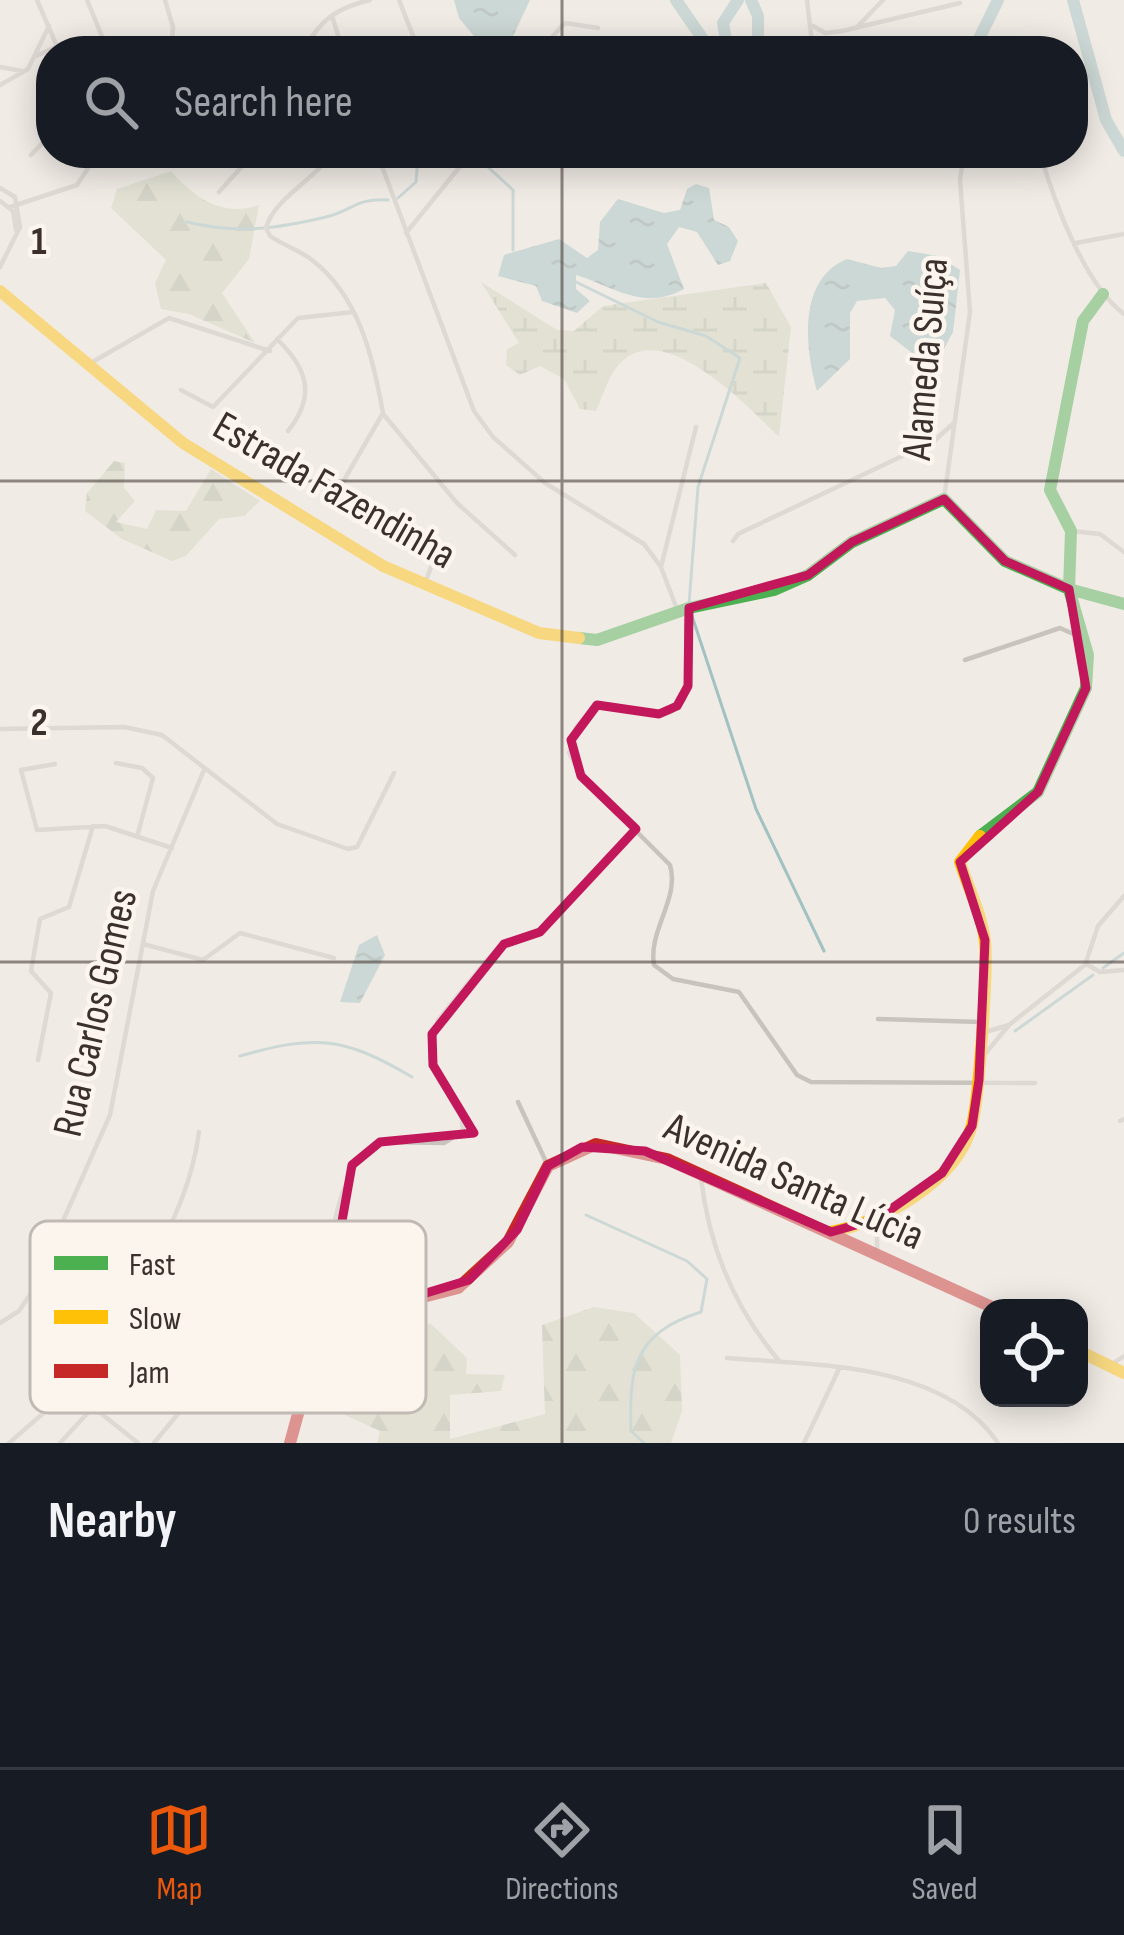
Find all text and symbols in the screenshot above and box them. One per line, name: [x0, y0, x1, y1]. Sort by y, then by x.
search box: [36, 36, 1088, 168]
icon: search: [78, 69, 144, 135]
text: Search here: [174, 75, 353, 130]
text: 1: [31, 219, 47, 266]
street label: Alameda Suíça: [892, 256, 960, 463]
street label: Estrada Fazendinha: [204, 401, 464, 581]
text: 2: [30, 700, 48, 747]
street label: Rua Carlos Gomes: [43, 884, 149, 1142]
street label: Avenida Santa Lúcia: [656, 1102, 931, 1262]
legend: [30, 1221, 426, 1413]
text: Fast: [129, 1245, 176, 1285]
text: Slow: [129, 1299, 181, 1339]
map controls: [980, 1299, 1088, 1407]
button: locate: [980, 1299, 1088, 1407]
text: Jam: [128, 1353, 170, 1393]
text: Nearby: [48, 1491, 177, 1552]
text: 0 results: [963, 1498, 1076, 1545]
tab: Map: [146, 1797, 212, 1909]
tab: Directions: [505, 1797, 619, 1909]
tab: Saved: [911, 1797, 978, 1909]

